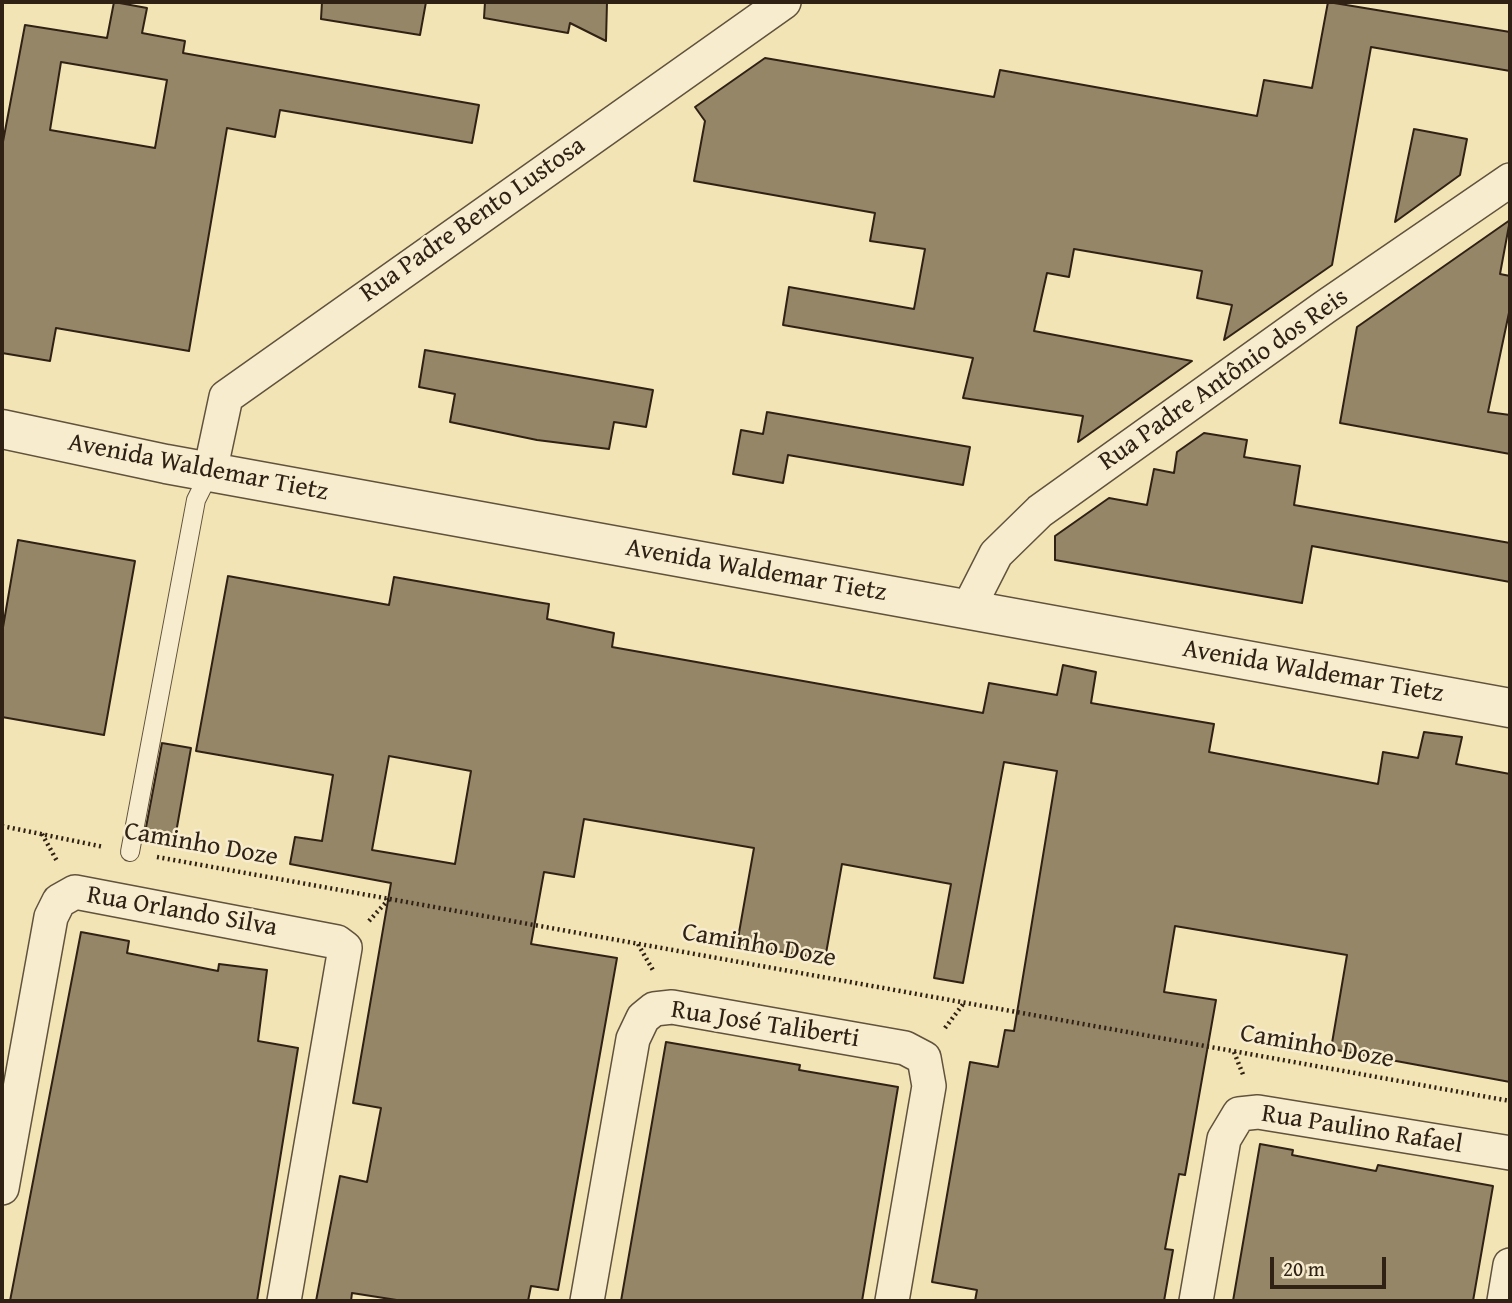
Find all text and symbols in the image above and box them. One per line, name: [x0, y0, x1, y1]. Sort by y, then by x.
street label: Rua Padre Bento Lustosa: [355, 131, 591, 309]
street label: Rua Padre Antônio dos Reis: [1093, 282, 1355, 478]
street label: Avenida Waldemar Tietz: [65, 427, 331, 509]
street label: Avenida Waldemar Tietz: [623, 533, 889, 609]
street label: Avenida Waldemar Tietz: [1180, 634, 1446, 710]
street label: Caminho Doze: [122, 816, 280, 874]
street label: Rua Orlando Silva: [84, 880, 280, 944]
street label: Caminho Doze: [680, 917, 838, 975]
street label: Rua José Taliberti: [669, 995, 861, 1055]
street label: Caminho Doze: [1238, 1018, 1396, 1076]
street label: Rua Paulino Rafael: [1259, 1099, 1465, 1161]
scale bar: [1274, 1244, 1390, 1288]
text: 20 m: [1283, 1253, 1325, 1284]

